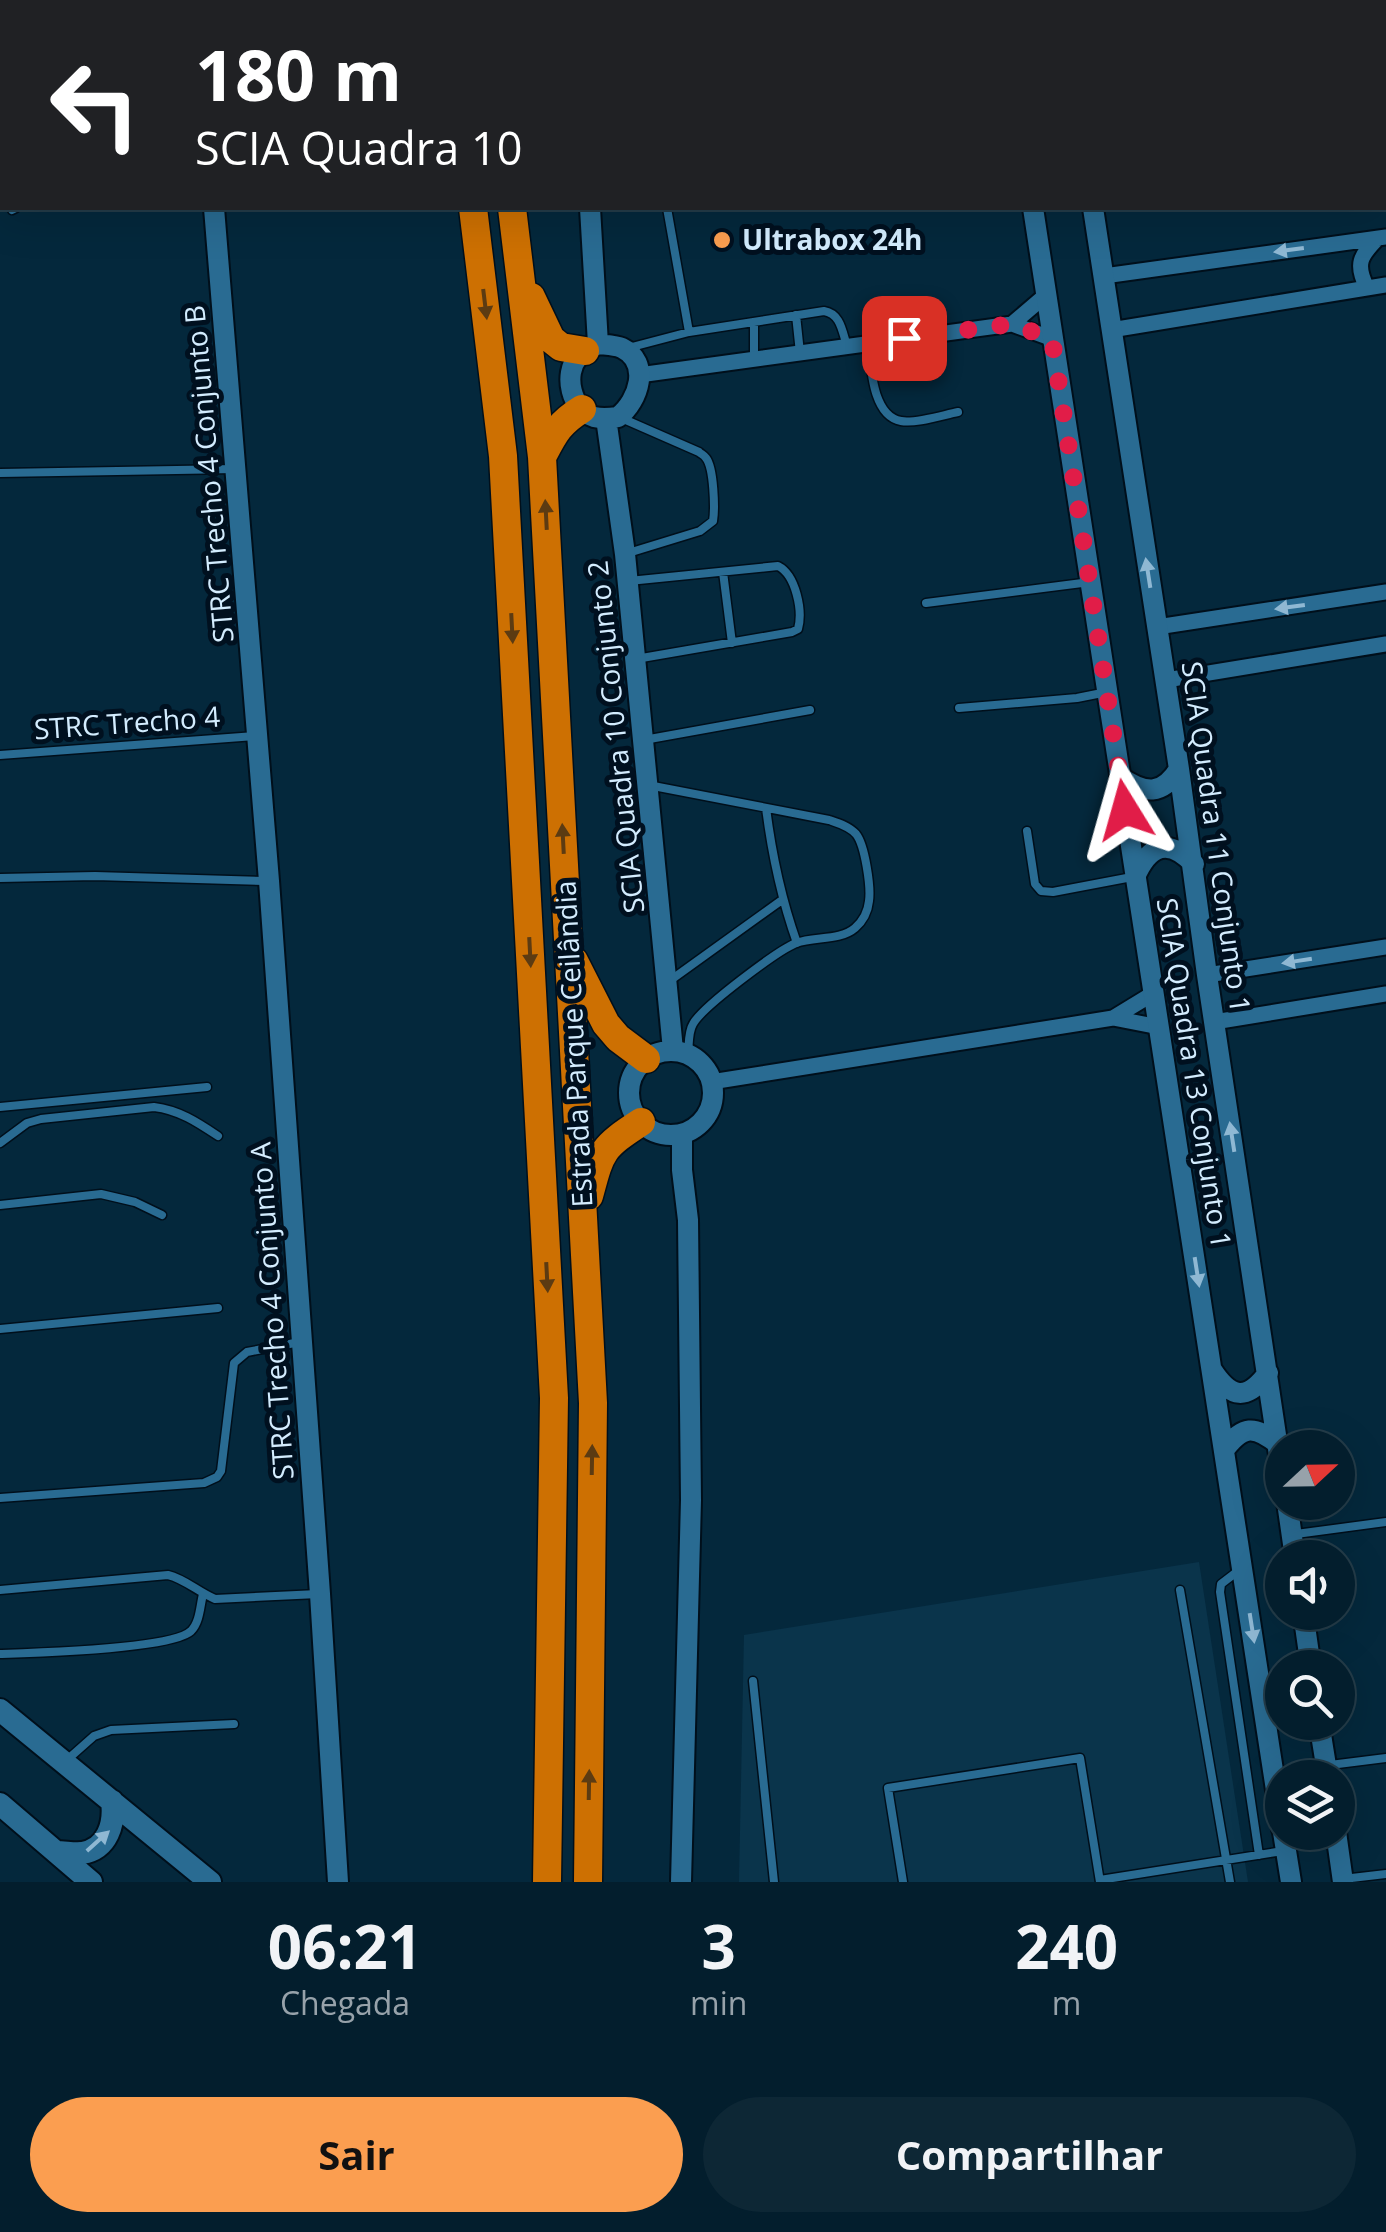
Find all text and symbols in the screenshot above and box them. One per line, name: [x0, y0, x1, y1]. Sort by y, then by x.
text: 180 m: [195, 26, 402, 122]
icon: left: [30, 40, 160, 170]
text: SCIA Quadra 10: [195, 117, 522, 178]
place label: Ultrabox 24h: [742, 220, 922, 258]
marker: Ultrabox 24h: [711, 229, 733, 251]
one-way arrow: [1273, 243, 1305, 259]
one-way arrow: [477, 289, 493, 321]
pin: [862, 296, 947, 381]
street label: STRC Trecho 4 Conjunto B: [174, 304, 242, 644]
icon: arrive: [877, 311, 932, 366]
one-way arrow: [538, 499, 554, 531]
one-way arrow: [1140, 557, 1156, 588]
street label: SCIA Quadra 10 Conjunto 2: [578, 559, 652, 915]
one-way arrow: [1273, 599, 1305, 615]
one-way arrow: [504, 612, 520, 644]
street label: SCIA Quadra 11 Conjunto 1: [1174, 659, 1260, 1015]
street label: STRC Trecho 4: [33, 697, 221, 747]
position arrow: [1073, 758, 1177, 862]
one-way arrow: [555, 823, 571, 855]
street label: Estrada Parque Ceilândia: [545, 880, 601, 1208]
street label: SCIA Quadra 13 Conjunto 1: [1149, 895, 1241, 1251]
one-way arrow: [522, 937, 538, 969]
one-way arrow: [1280, 954, 1312, 969]
one-way arrow: [1223, 1120, 1239, 1152]
street label: STRC Trecho 4 Conjunto A: [240, 1141, 302, 1481]
one-way arrow: [1189, 1257, 1205, 1289]
one-way arrow: [539, 1262, 555, 1294]
north arrow: [1265, 1430, 1355, 1520]
map controls: [1265, 1430, 1355, 1850]
one-way arrow: [584, 1443, 600, 1475]
button: sound: [1265, 1540, 1355, 1630]
one-way arrow: [1244, 1613, 1260, 1645]
button: search: [1265, 1650, 1355, 1740]
button: layers: [1265, 1760, 1355, 1850]
one-way arrow: [581, 1768, 597, 1800]
one-way arrow: [86, 1829, 110, 1852]
text: 06:21: [268, 1905, 422, 1987]
text: 3: [702, 1905, 736, 1987]
text: 240: [1015, 1905, 1118, 1987]
text: Chegada: [280, 1981, 410, 2024]
text: min: [690, 1981, 747, 2024]
text: m: [1052, 1981, 1081, 2024]
button: Sair: [30, 2097, 683, 2212]
button: Compartilhar: [703, 2097, 1356, 2212]

